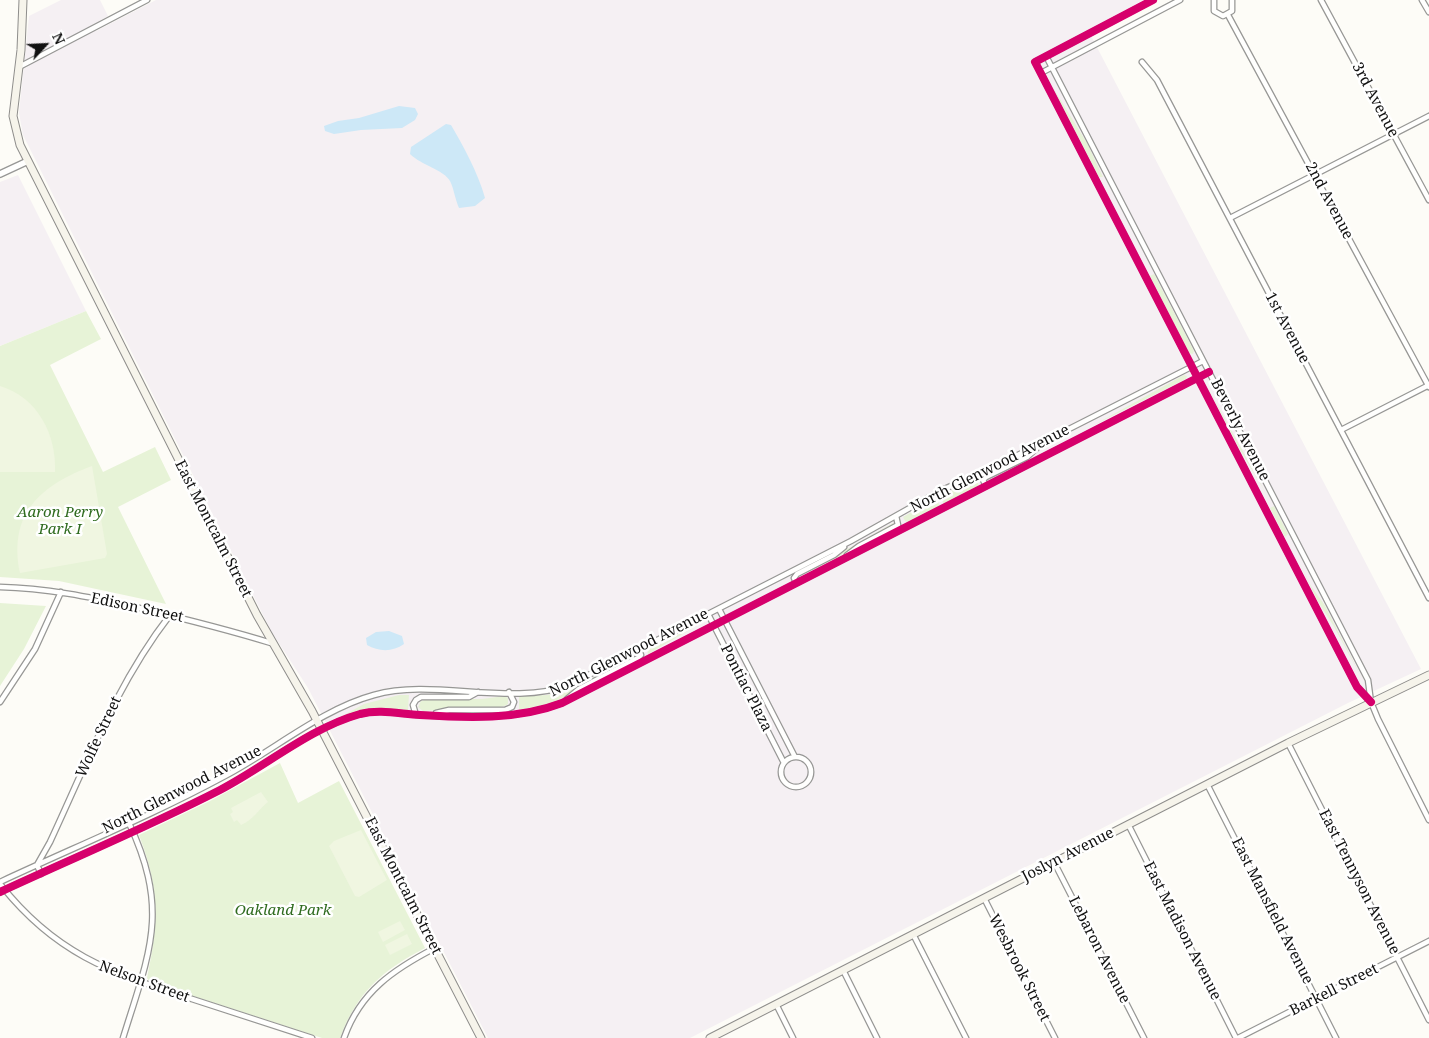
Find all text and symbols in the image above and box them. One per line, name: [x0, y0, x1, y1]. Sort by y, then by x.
north arrow: [20, 20, 70, 70]
text: N: [48, 29, 70, 47]
street label: 3rd Avenue: [1348, 59, 1402, 141]
street label: 2nd Avenue: [1301, 159, 1357, 243]
street label: 1st Avenue: [1261, 289, 1313, 367]
street label: Beverly Avenue: [1207, 376, 1273, 484]
street label: North Glenwood Avenue: [908, 421, 1072, 517]
street label: East Montcalm Street: [171, 457, 255, 601]
park label: Aaron Perry Park I: [17, 504, 103, 539]
street label: Edison Street: [89, 589, 185, 627]
street label: North Glenwood Avenue: [547, 605, 711, 701]
street label: Pontiac Plaza: [716, 641, 776, 735]
street label: Wolfe Street: [72, 694, 126, 780]
street label: North Glenwood Avenue: [100, 742, 264, 838]
street label: East Tennyson Avenue: [1315, 806, 1403, 958]
street label: East Montcalm Street: [361, 814, 445, 958]
street label: Joslyn Avenue: [1019, 824, 1117, 886]
street label: East Mansfield Avenue: [1227, 835, 1317, 987]
street label: East Madison Avenue: [1139, 859, 1225, 1003]
street label: Lebaron Avenue: [1064, 893, 1134, 1007]
park label: Oakland Park: [235, 902, 331, 920]
street label: Wesbrook Street: [984, 911, 1054, 1025]
street label: Nelson Street: [96, 957, 192, 1007]
street label: Barkell Street: [1287, 960, 1381, 1020]

